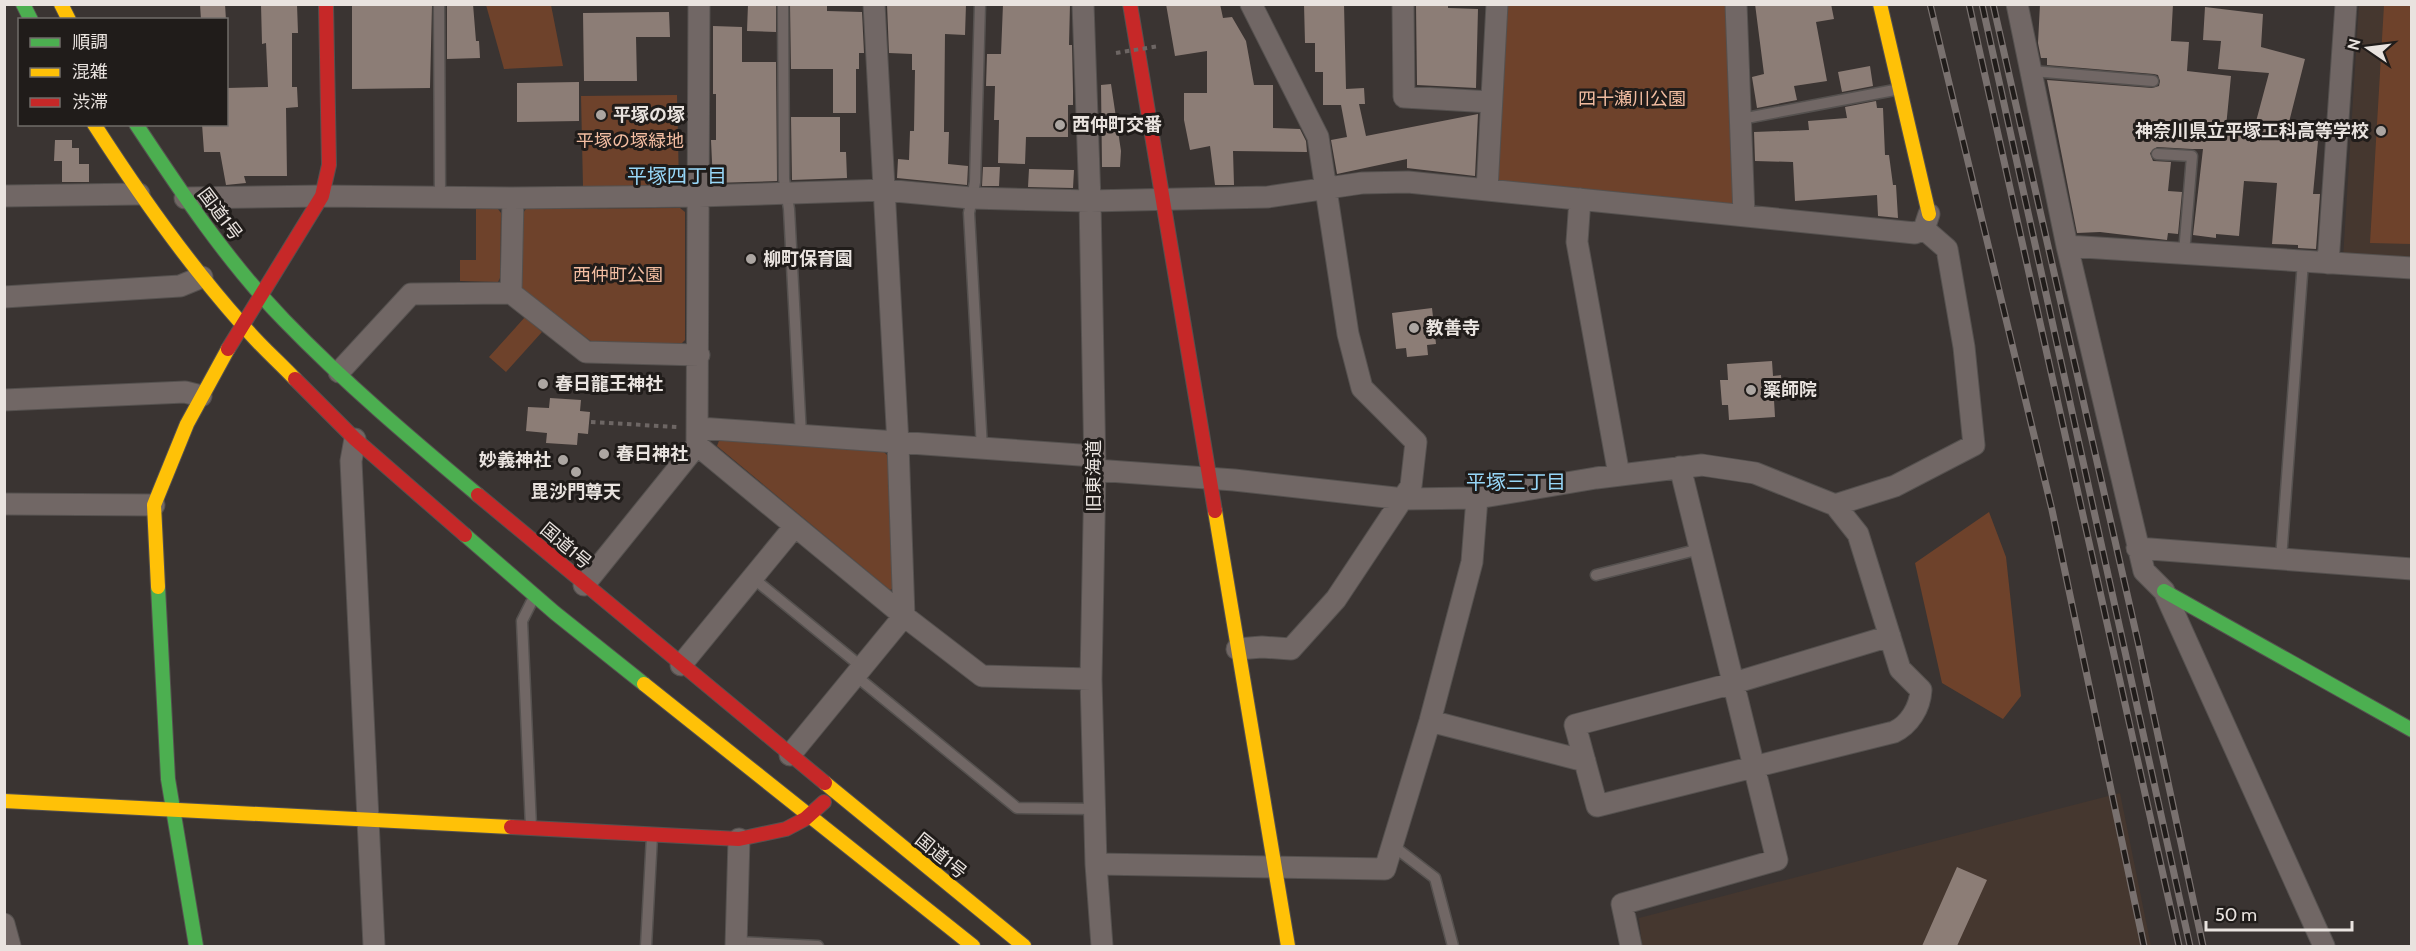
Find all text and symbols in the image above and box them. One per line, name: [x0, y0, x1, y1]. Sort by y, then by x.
legend: [18, 18, 228, 126]
north arrow: [2338, 18, 2398, 78]
text: 順調: [72, 31, 108, 53]
text: N: [2343, 37, 2365, 52]
text: 混雑: [72, 61, 108, 83]
park label: 四十瀬川公園: [1578, 88, 1686, 110]
text: 渋滞: [72, 91, 108, 113]
place label: 平塚の塚: [613, 104, 685, 126]
marker: 平塚の塚: [594, 108, 608, 122]
place label: 西仲町交番: [1072, 114, 1162, 136]
marker: 西仲町交番: [1053, 118, 1067, 132]
place label: 神奈川県立平塚工科高等学校: [2135, 120, 2369, 142]
marker: 神奈川県立平塚工科高等学校: [2374, 124, 2388, 138]
park label: 平塚の塚緑地: [576, 130, 684, 152]
district label: 平塚四丁目: [627, 164, 727, 188]
street label: 国道1号: [193, 183, 247, 245]
place label: 柳町保育園: [763, 248, 853, 270]
marker: 柳町保育園: [744, 252, 758, 266]
park label: 西仲町公園: [573, 264, 663, 286]
place label: 教善寺: [1426, 317, 1480, 339]
marker: 教善寺: [1407, 321, 1421, 335]
place label: 春日龍王神社: [555, 373, 663, 395]
marker: 春日龍王神社: [536, 377, 550, 391]
place label: 薬師院: [1763, 379, 1817, 401]
marker: 薬師院: [1744, 383, 1758, 397]
street label: 旧東海道: [1083, 440, 1105, 512]
place label: 春日神社: [616, 443, 688, 465]
marker: 春日神社: [597, 447, 611, 461]
place label: 妙義神社: [479, 449, 551, 471]
marker: 妙義神社: [556, 453, 570, 467]
marker: 毘沙門尊天: [569, 465, 583, 479]
district label: 平塚三丁目: [1466, 470, 1566, 494]
place label: 毘沙門尊天: [531, 481, 621, 503]
street label: 国道1号: [536, 518, 596, 574]
street label: 国道1号: [911, 829, 971, 883]
scale bar: [2206, 894, 2352, 932]
text: 50 m: [2215, 904, 2257, 926]

